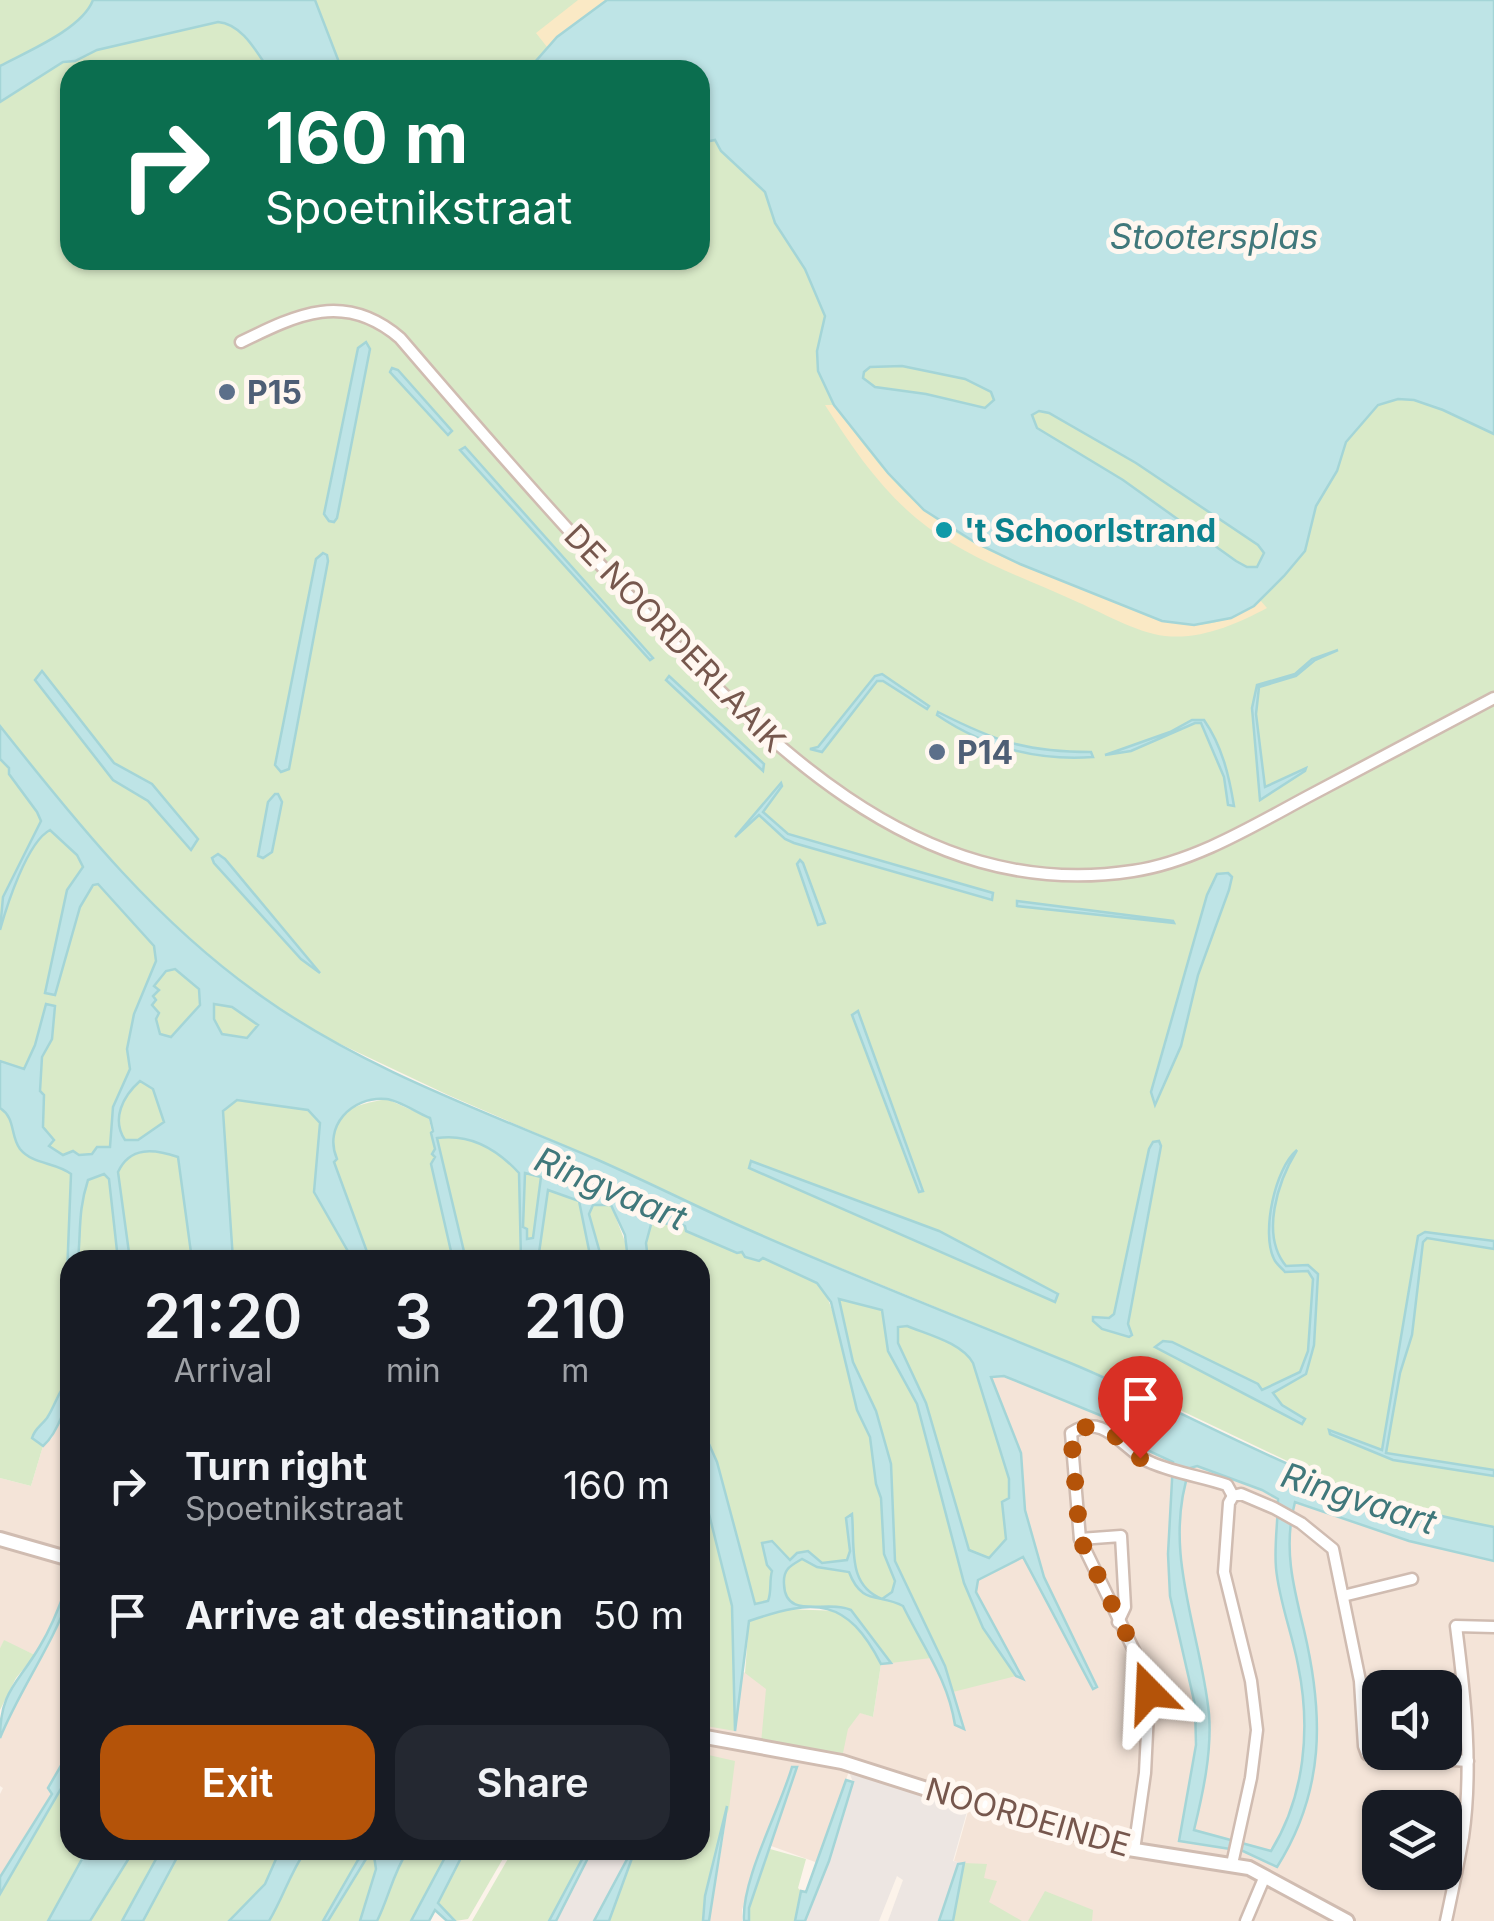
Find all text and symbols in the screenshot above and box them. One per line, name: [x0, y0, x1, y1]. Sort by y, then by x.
text: 160 m: [265, 95, 468, 180]
icon: right: [100, 100, 230, 230]
text: Spoetnikstraat: [265, 180, 572, 235]
water label: Stootersplas: [1110, 215, 1318, 257]
place label: P15: [247, 373, 302, 412]
marker: P15: [216, 381, 238, 403]
place label: 't Schoorlstrand: [964, 511, 1216, 550]
street label: DE NOORDERLAAIK: [557, 516, 793, 760]
marker: 't Schoorlstrand: [933, 519, 955, 541]
place label: P14: [957, 733, 1013, 772]
marker: P14: [926, 741, 948, 763]
water label: Ringvaart: [529, 1137, 693, 1239]
text: 21:20: [144, 1280, 302, 1352]
text: 3: [394, 1280, 432, 1352]
text: 210: [524, 1280, 626, 1352]
text: Arrival: [174, 1351, 272, 1390]
text: min: [386, 1351, 441, 1390]
text: m: [561, 1351, 589, 1390]
pin: [1098, 1356, 1183, 1459]
icon: arrive: [1113, 1371, 1168, 1426]
text: Turn right: [185, 1443, 367, 1489]
water label: Ringvaart: [1276, 1453, 1442, 1543]
icon: right: [100, 1458, 155, 1513]
text: 160 m: [563, 1462, 670, 1508]
text: Spoetnikstraat: [185, 1489, 403, 1528]
icon: arrive: [100, 1588, 155, 1643]
text: Arrive at destination: [185, 1592, 563, 1638]
text: 50 m: [593, 1592, 684, 1638]
position arrow: [1097, 1640, 1201, 1744]
map controls: [1362, 1670, 1462, 1890]
button: sound: [1362, 1670, 1462, 1770]
button: Exit: [100, 1725, 375, 1840]
button: Share: [395, 1725, 670, 1840]
street label: NOORDEINDE: [921, 1769, 1135, 1865]
button: layers: [1362, 1790, 1462, 1890]

